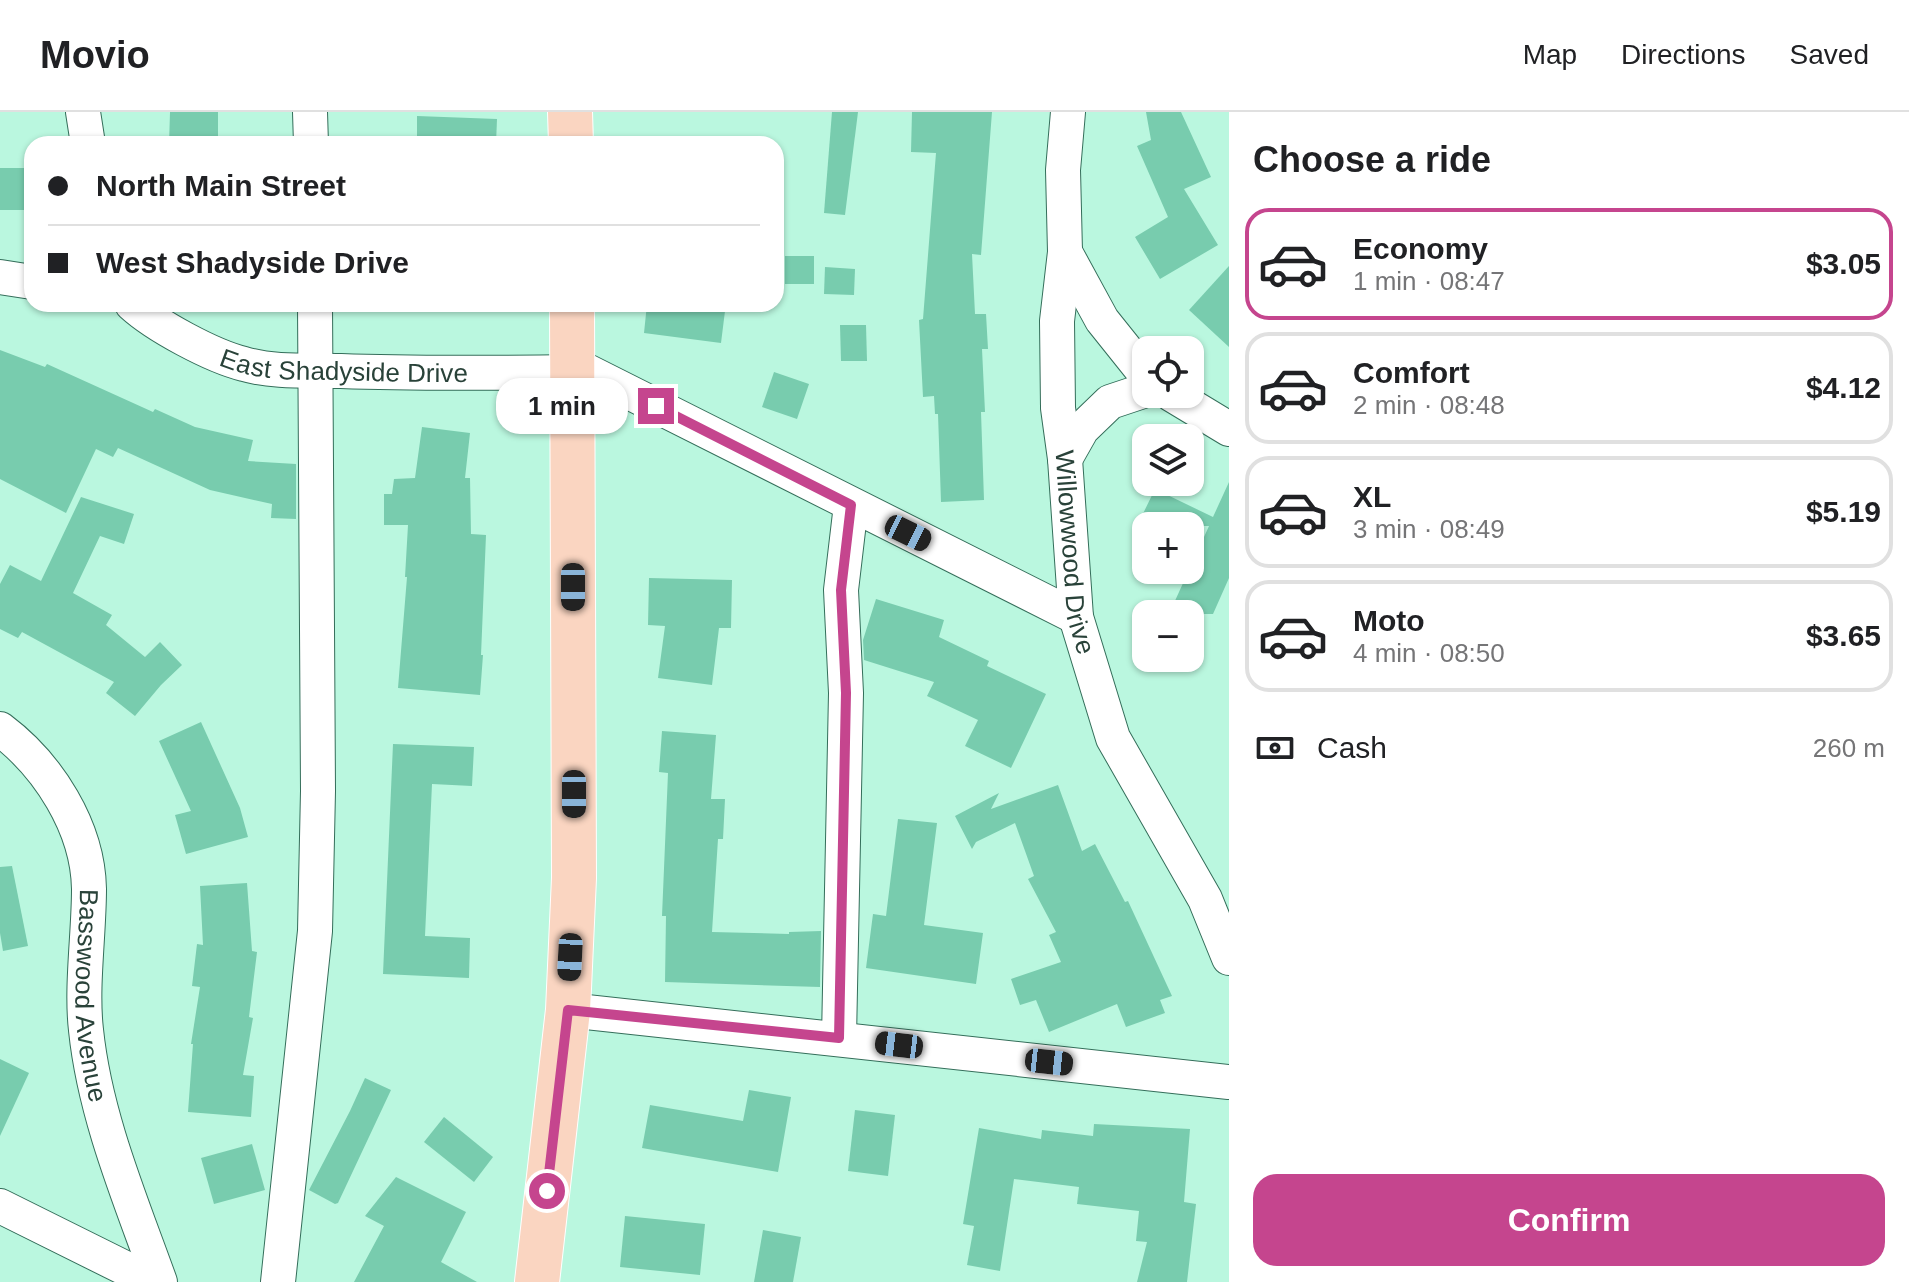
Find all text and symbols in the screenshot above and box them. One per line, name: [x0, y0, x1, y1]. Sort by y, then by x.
text: Movio: [40, 34, 150, 76]
text: Map: [1523, 39, 1577, 70]
text: Directions: [1621, 39, 1746, 70]
text: Saved: [1790, 39, 1869, 70]
text: Choose a ride: [1253, 139, 1491, 180]
text: North Main Street: [96, 169, 346, 202]
icon: car: [1257, 228, 1329, 300]
text: Economy: [1353, 232, 1488, 265]
text: West Shadyside Drive: [96, 246, 409, 279]
text: $3.05: [1806, 247, 1881, 280]
text: 1 min · 08:47: [1353, 266, 1505, 296]
map controls: [1132, 336, 1204, 672]
button: locate: [1132, 336, 1204, 408]
street label: East Shadyside Drive: [216, 342, 468, 388]
icon: car: [1257, 352, 1329, 424]
text: Comfort: [1353, 356, 1470, 389]
text: $4.12: [1806, 371, 1881, 404]
callout: 1 min: [496, 378, 628, 434]
route end: [638, 388, 674, 424]
text: 2 min · 08:48: [1353, 390, 1505, 420]
text: 1 min: [528, 391, 596, 421]
button: layers: [1132, 424, 1204, 496]
street label: Willowwood Drive: [1049, 449, 1101, 658]
icon: car: [1257, 476, 1329, 548]
text: XL: [1353, 480, 1391, 513]
text: $5.19: [1806, 495, 1881, 528]
car: [881, 512, 935, 554]
button: +: [1132, 512, 1204, 584]
text: 3 min · 08:49: [1353, 514, 1505, 544]
car: [561, 563, 585, 611]
button: −: [1132, 600, 1204, 672]
icon: car: [1257, 600, 1329, 672]
text: Moto: [1353, 604, 1425, 637]
text: $3.65: [1806, 619, 1881, 652]
text: 4 min · 08:50: [1353, 638, 1505, 668]
icon: cash: [1253, 726, 1297, 770]
text: Cash: [1317, 731, 1387, 764]
text: 260 m: [1813, 733, 1885, 763]
car: [562, 770, 586, 818]
street label: Basswood Avenue: [69, 889, 113, 1105]
car: [557, 932, 583, 982]
car: [874, 1030, 924, 1060]
car: [1024, 1048, 1074, 1076]
route start: [529, 1173, 565, 1209]
button: Confirm: [1253, 1174, 1885, 1266]

